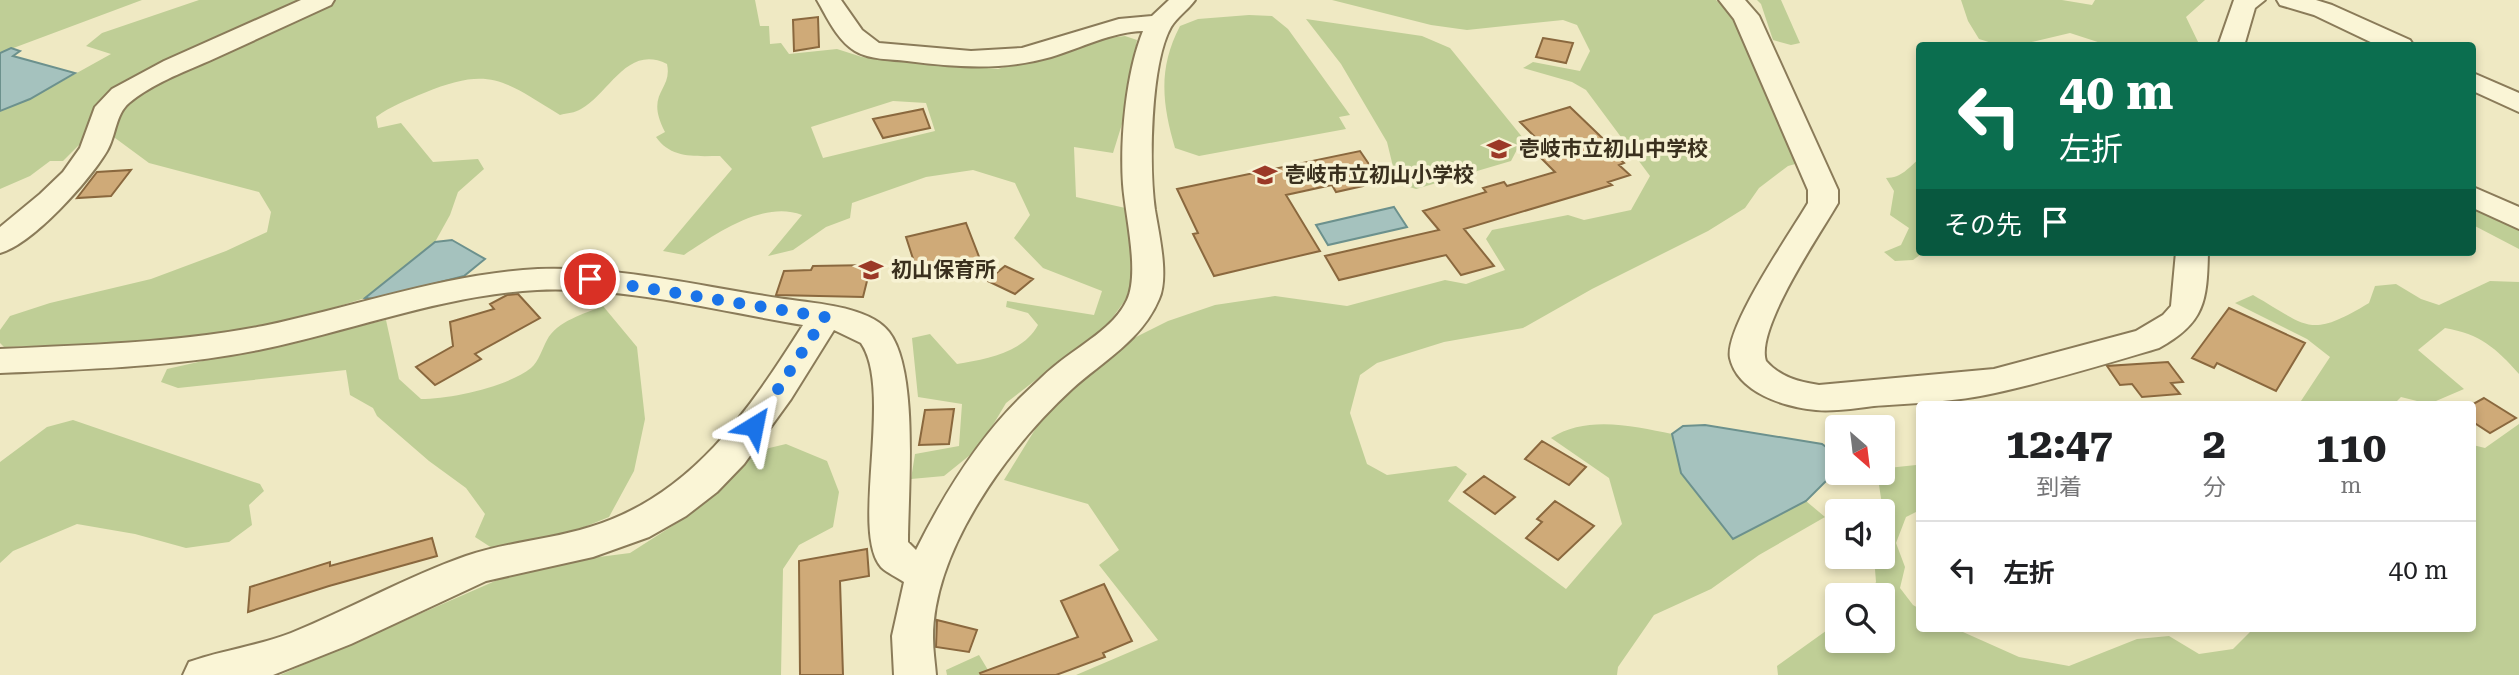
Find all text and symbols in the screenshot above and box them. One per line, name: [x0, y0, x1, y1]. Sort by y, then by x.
text: 40 m: [2059, 64, 2174, 121]
icon: left: [1944, 70, 2035, 161]
text: 左折: [2059, 130, 2123, 168]
school or university icon: 壱岐市立初山中学校: [1485, 135, 1513, 163]
place label: 壱岐市立初山中学校: [1519, 137, 1708, 161]
school or university icon: 壱岐市立初山小学校: [1251, 161, 1279, 189]
place label: 壱岐市立初山小学校: [1285, 163, 1474, 187]
icon: arrive: [2036, 203, 2074, 241]
text: その先: [1944, 210, 2022, 240]
pin: [560, 249, 620, 309]
school or university icon: 初山保育所: [857, 256, 885, 284]
place label: 初山保育所: [891, 258, 996, 282]
icon: arrive: [571, 260, 609, 298]
position arrow: [717, 389, 791, 463]
north arrow: [1825, 415, 1895, 485]
map controls: [1825, 415, 1895, 653]
text: 12:47: [2006, 419, 2113, 468]
text: 2: [2203, 419, 2226, 468]
text: 110: [2316, 423, 2386, 472]
text: m: [2341, 472, 2362, 499]
text: 到着: [2036, 474, 2082, 501]
text: 分: [2203, 474, 2226, 501]
button: sound: [1825, 499, 1895, 569]
icon: left: [1944, 551, 1982, 589]
text: 40 m: [2389, 555, 2448, 585]
text: 左折: [2003, 558, 2055, 588]
button: search: [1825, 583, 1895, 653]

